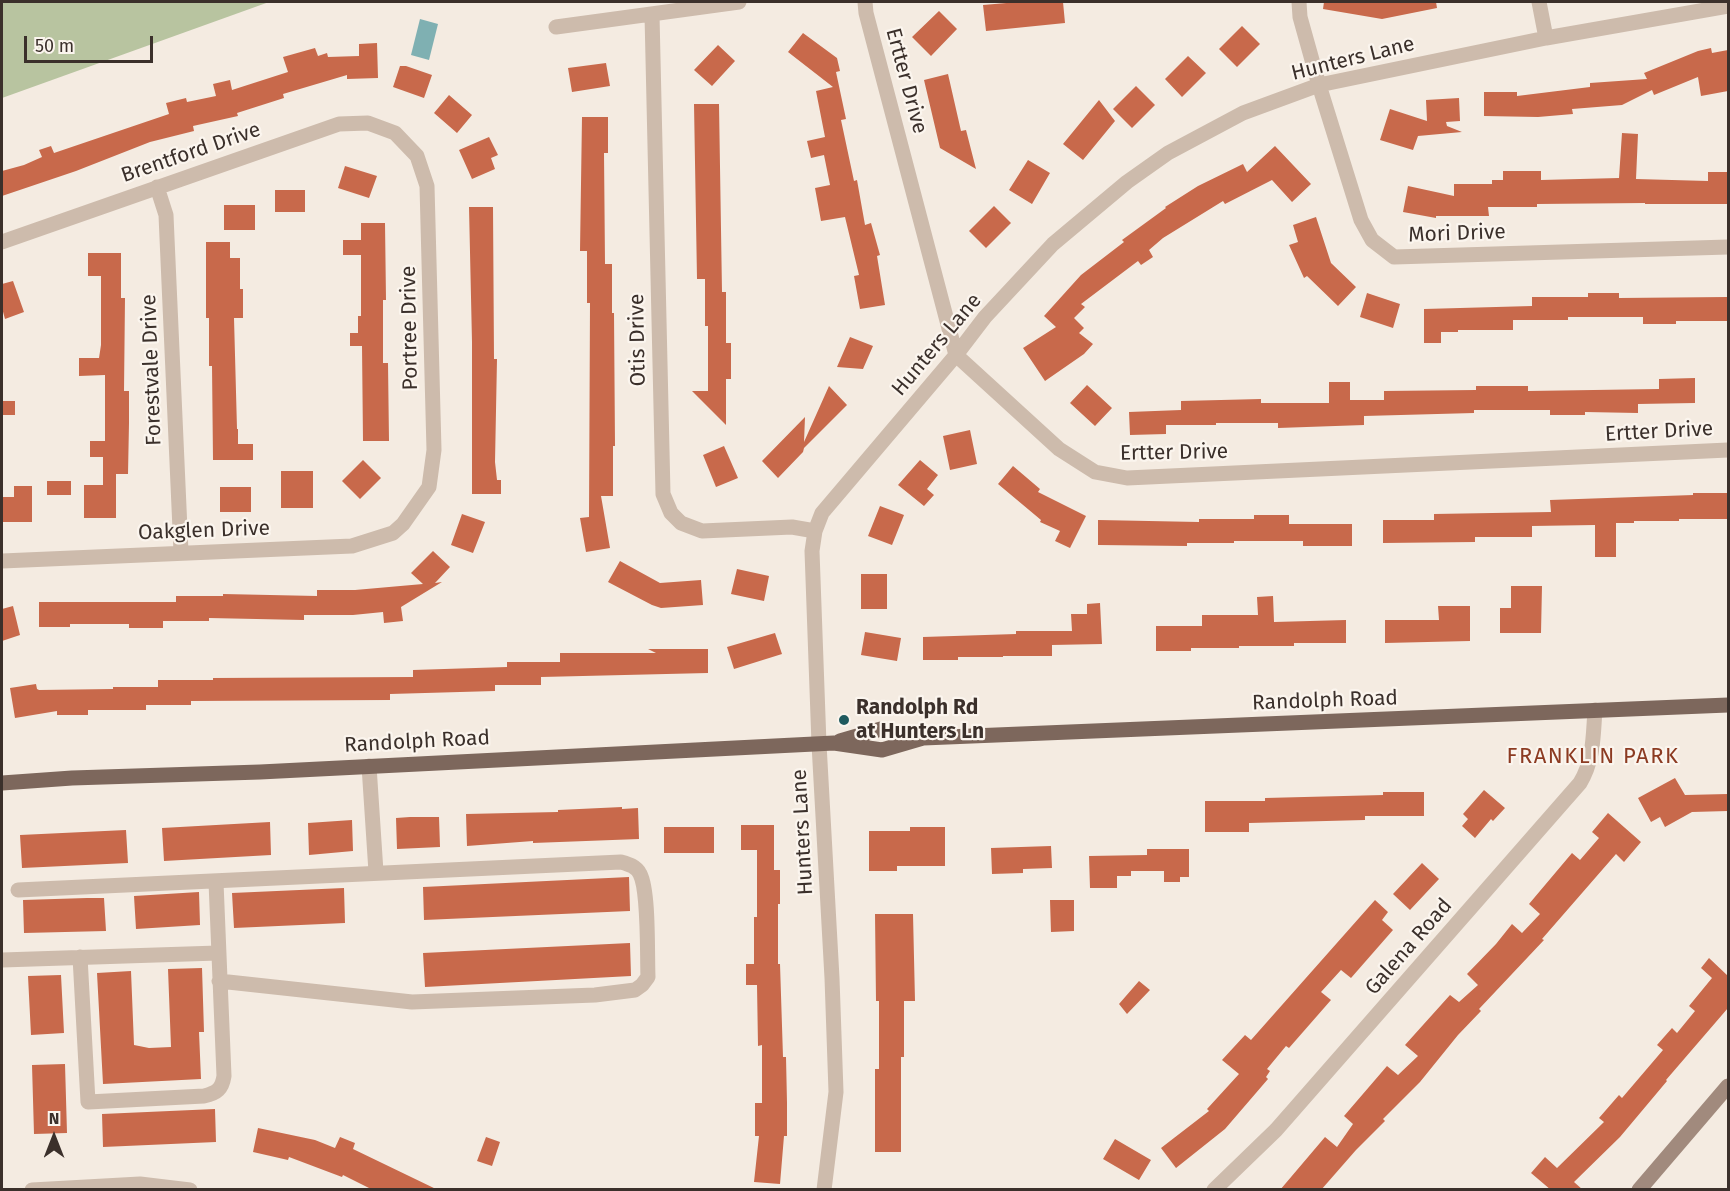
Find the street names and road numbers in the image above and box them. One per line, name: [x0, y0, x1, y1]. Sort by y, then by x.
street label: Ertter Drive: [880, 25, 932, 137]
street label: Hunters Lane: [1289, 32, 1417, 86]
street label: Brentford Drive: [118, 117, 264, 189]
street label: Mori Drive: [1408, 220, 1506, 248]
street label: Portree Drive: [396, 265, 424, 391]
street label: Hunters Lane: [887, 289, 987, 401]
street label: Otis Drive: [625, 293, 651, 387]
street label: Forestvale Drive: [137, 294, 167, 446]
street label: Ertter Drive: [1604, 417, 1714, 447]
street label: Ertter Drive: [1120, 439, 1228, 467]
street label: Oakglen Drive: [138, 516, 270, 546]
street label: Randolph Road: [1252, 686, 1398, 716]
street label: Randolph Road: [343, 726, 491, 758]
street label: Hunters Lane: [787, 768, 819, 896]
street label: Galena Road: [1360, 894, 1458, 1000]

